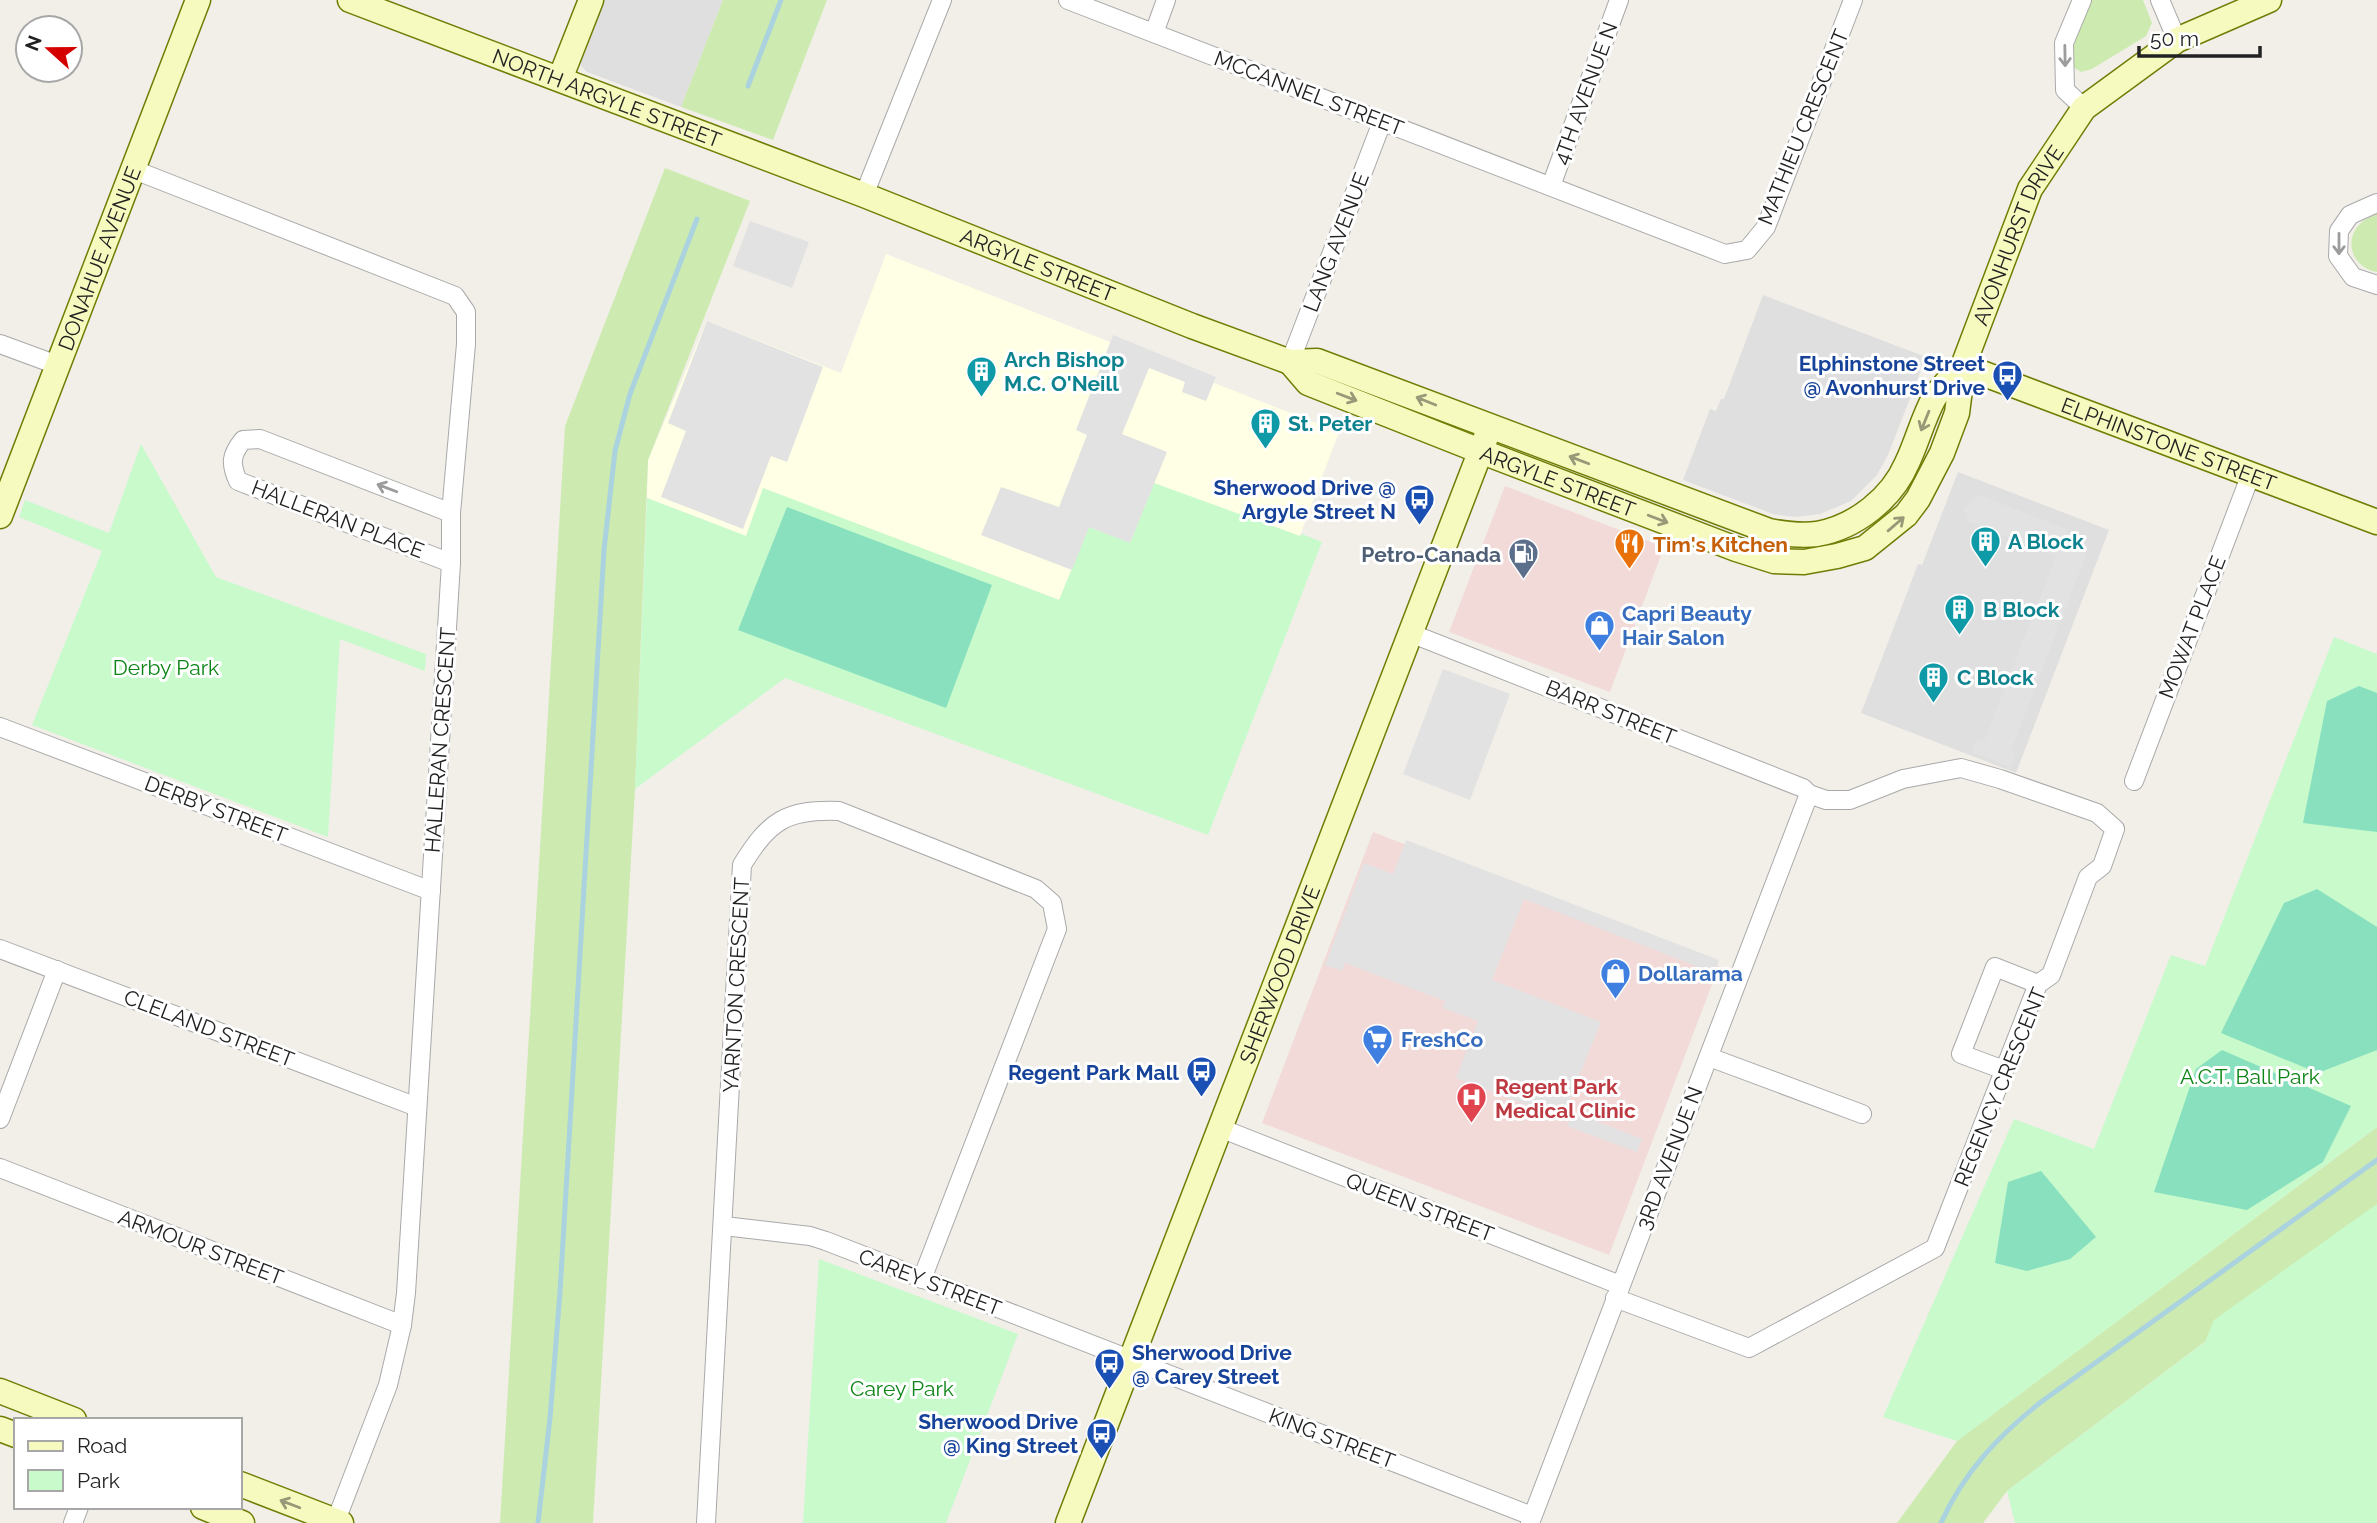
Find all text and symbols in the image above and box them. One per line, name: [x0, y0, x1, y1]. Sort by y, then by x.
north arrow: [14, 14, 84, 84]
scale bar: [2139, 14, 2260, 58]
street label: 4TH AVENUE N: [1548, 18, 1622, 168]
street label: MATHIEU CRESCENT: [1752, 25, 1854, 228]
text: 50 m: [2150, 26, 2199, 51]
text: N: [20, 32, 46, 54]
street label: NORTH ARGYLE STREET: [489, 43, 725, 152]
one-way arrow: [2058, 44, 2071, 67]
street label: MCCANNEL STREET: [1211, 45, 1407, 141]
street label: AVONHURST DRIVE: [1967, 140, 2068, 329]
street label: DONAHUE AVENUE: [52, 163, 145, 354]
street label: LANG AVENUE: [1298, 169, 1374, 315]
street label: ARGYLE STREET: [957, 222, 1119, 307]
one-way arrow: [2332, 232, 2346, 255]
place label: Arch Bishop M.C. O'Neill: [1004, 347, 1124, 396]
place label: Elphinstone Street @ Avonhurst Drive: [1799, 351, 1985, 400]
building icon: Arch Bishop M.C. O'Neill: [964, 354, 998, 398]
bus stop icon: Elphinstone Street @ Avonhurst Drive: [1991, 358, 2025, 402]
one-way arrow: [1335, 392, 1357, 405]
street label: ELPHINSTONE STREET: [2058, 392, 2280, 496]
one-way arrow: [1416, 394, 1438, 407]
building icon: St. Peter: [1248, 406, 1282, 450]
one-way arrow: [1917, 410, 1930, 432]
place label: St. Peter: [1288, 411, 1372, 436]
street label: ARGYLE STREET: [1477, 440, 1639, 522]
one-way arrow: [1568, 453, 1590, 465]
street label: HALLERAN PLACE: [248, 475, 428, 563]
place label: Sherwood Drive @ Argyle Street N: [1214, 475, 1396, 524]
one-way arrow: [377, 481, 398, 494]
bus stop icon: Sherwood Drive @ Argyle Street N: [1402, 482, 1436, 526]
one-way arrow: [1647, 514, 1668, 527]
one-way arrow: [1887, 516, 1905, 532]
building icon: A Block: [1968, 524, 2002, 568]
restaurant icon: Tim's Kitchen: [1613, 527, 1647, 571]
place label: A Block: [2008, 529, 2084, 554]
place label: Tim's Kitchen: [1653, 532, 1788, 557]
fuel station icon: Petro-Canada: [1507, 537, 1541, 581]
place label: Petro-Canada: [1361, 542, 1501, 567]
street label: MOWAT PLACE: [2153, 552, 2231, 702]
building icon: B Block: [1943, 592, 1977, 636]
place label: B Block: [1983, 597, 2060, 622]
place label: Capri Beauty Hair Salon: [1622, 601, 1752, 650]
shop icon: Capri Beauty Hair Salon: [1582, 608, 1616, 652]
street label: HALLERAN CRESCENT: [420, 626, 460, 854]
park label: Derby Park: [113, 655, 219, 680]
building icon: C Block: [1917, 660, 1951, 704]
place label: C Block: [1957, 665, 2034, 690]
street label: BARR STREET: [1542, 675, 1680, 750]
street label: DERBY STREET: [141, 770, 291, 848]
street label: YARNTON CRESCENT: [718, 877, 754, 1093]
street label: SHERWOOD DRIVE: [1234, 882, 1325, 1067]
shop icon: Dollarama: [1598, 956, 1632, 1000]
place label: Dollarama: [1638, 961, 1743, 986]
street label: CLELAND STREET: [120, 984, 298, 1072]
street label: REGENCY CRESCENT: [1949, 984, 2051, 1190]
supermarket icon: FreshCo: [1361, 1022, 1395, 1066]
place label: FreshCo: [1401, 1027, 1483, 1052]
bus stop icon: Regent Park Mall: [1185, 1055, 1219, 1099]
place label: Regent Park Mall: [1008, 1060, 1179, 1085]
park label: A.C.T. Ball Park: [2180, 1064, 2320, 1089]
place label: Regent Park Medical Clinic: [1495, 1074, 1636, 1123]
hospital icon: Regent Park Medical Clinic: [1455, 1081, 1489, 1125]
street label: 3RD AVENUE N: [1630, 1083, 1708, 1233]
street label: QUEEN STREET: [1343, 1167, 1498, 1247]
street label: ARMOUR STREET: [115, 1204, 287, 1290]
street label: CAREY STREET: [855, 1243, 1005, 1321]
place label: Sherwood Drive @ Carey Street: [1132, 1340, 1292, 1389]
bus stop icon: Sherwood Drive @ Carey Street: [1092, 1347, 1126, 1391]
park label: Carey Park: [850, 1376, 954, 1401]
street label: KING STREET: [1265, 1403, 1399, 1474]
place label: Sherwood Drive @ King Street: [918, 1409, 1078, 1458]
bus stop icon: Sherwood Drive @ King Street: [1084, 1416, 1118, 1460]
legend: [14, 1418, 242, 1509]
text: Road: [77, 1433, 127, 1458]
text: Park: [77, 1468, 120, 1493]
one-way arrow: [280, 1496, 302, 1509]

